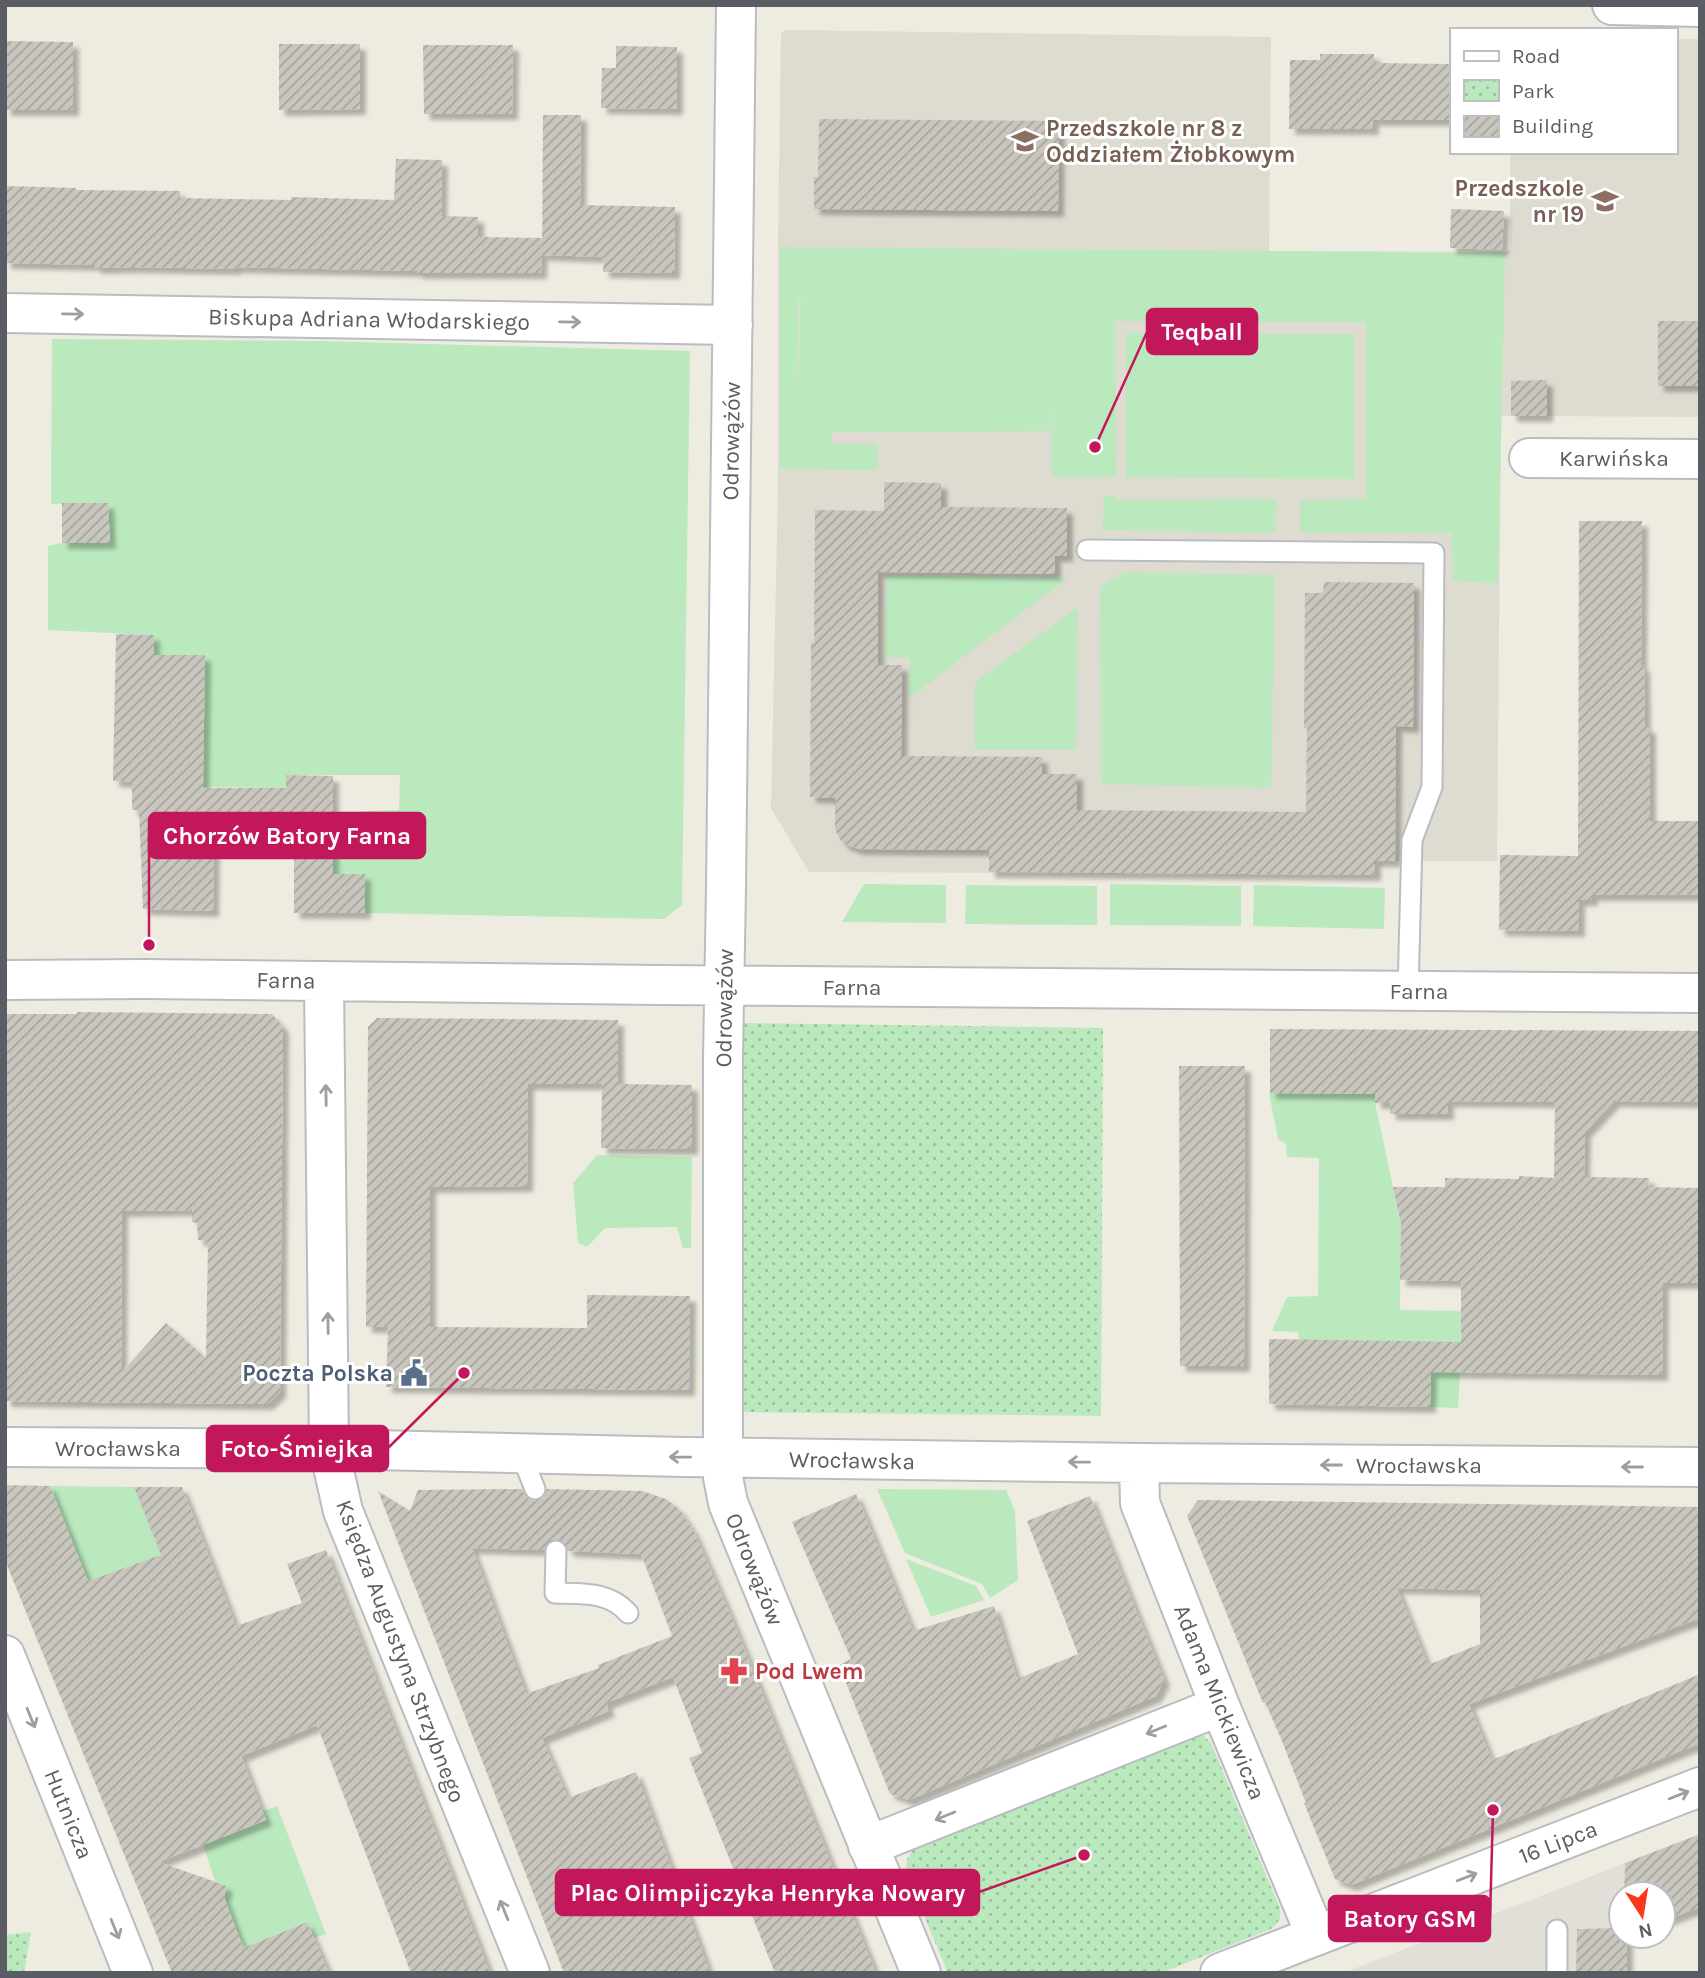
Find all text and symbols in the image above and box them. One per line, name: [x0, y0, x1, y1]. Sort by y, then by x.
legend: [1450, 28, 1677, 154]
text: Road: [1512, 44, 1560, 68]
text: Park: [1512, 79, 1555, 103]
text: Building: [1512, 114, 1593, 138]
place label: Przedszkole nr 8 z Oddziałem Żłobkowym: [1046, 115, 1295, 168]
school or university icon: Przedszkole nr 8 z Oddziałem Żłobkowym: [1010, 126, 1040, 156]
place label: Przedszkole nr 19: [1455, 175, 1584, 228]
school or university icon: Przedszkole nr 19: [1590, 186, 1620, 216]
street label: Biskupa Adriana Włodarskiego: [208, 303, 530, 336]
one-way arrow: [62, 308, 85, 321]
callout: Teqball: [1147, 309, 1257, 354]
one-way arrow: [559, 315, 582, 329]
text: Teqball: [1161, 318, 1243, 346]
street label: Odrowążów: [717, 381, 746, 501]
street label: Karwińska: [1559, 445, 1669, 472]
callout: Chorzów Batory Farna: [149, 813, 425, 858]
text: Chorzów Batory Farna: [163, 822, 411, 850]
street label: Odrowążów: [710, 948, 739, 1068]
street label: Farna: [256, 966, 316, 995]
street label: Farna: [822, 974, 882, 1001]
street label: Farna: [1389, 978, 1449, 1005]
one-way arrow: [319, 1084, 332, 1107]
one-way arrow: [321, 1312, 335, 1335]
public building icon: Poczta Polska: [399, 1358, 429, 1388]
place label: Poczta Polska: [242, 1360, 393, 1387]
callout: Foto-Śmiejka: [207, 1426, 388, 1471]
text: Foto-Śmiejka: [221, 1434, 373, 1463]
street label: Wrocławska: [55, 1435, 181, 1462]
street label: Wrocławska: [789, 1446, 915, 1475]
one-way arrow: [668, 1450, 691, 1464]
street label: Wrocławska: [1356, 1452, 1482, 1479]
one-way arrow: [1067, 1455, 1090, 1469]
one-way arrow: [1319, 1458, 1342, 1472]
one-way arrow: [1620, 1460, 1643, 1473]
street label: Księdza Augustyna Strzybnego: [330, 1496, 471, 1806]
street label: Odrowążów: [720, 1509, 789, 1630]
street label: Adama Mickiewicza: [1168, 1601, 1271, 1804]
pharmacy icon: Pod Lwem: [719, 1656, 749, 1686]
place label: Pod Lwem: [755, 1658, 864, 1685]
one-way arrow: [25, 1707, 38, 1729]
one-way arrow: [1146, 1725, 1168, 1738]
street label: Hutnicza: [38, 1765, 99, 1863]
one-way arrow: [1667, 1787, 1689, 1800]
one-way arrow: [935, 1810, 957, 1823]
street label: 16 Lipca: [1515, 1815, 1601, 1870]
callout: Plac Olimpijczyka Henryka Nowary: [556, 1870, 979, 1915]
one-way arrow: [1455, 1870, 1477, 1883]
text: Plac Olimpijczyka Henryka Nowary: [571, 1879, 965, 1907]
north arrow: [1607, 1880, 1677, 1950]
callout: Batory GSM: [1329, 1896, 1490, 1941]
one-way arrow: [497, 1899, 510, 1921]
text: Batory GSM: [1344, 1905, 1476, 1933]
one-way arrow: [110, 1918, 123, 1940]
text: N: [1636, 1918, 1654, 1943]

